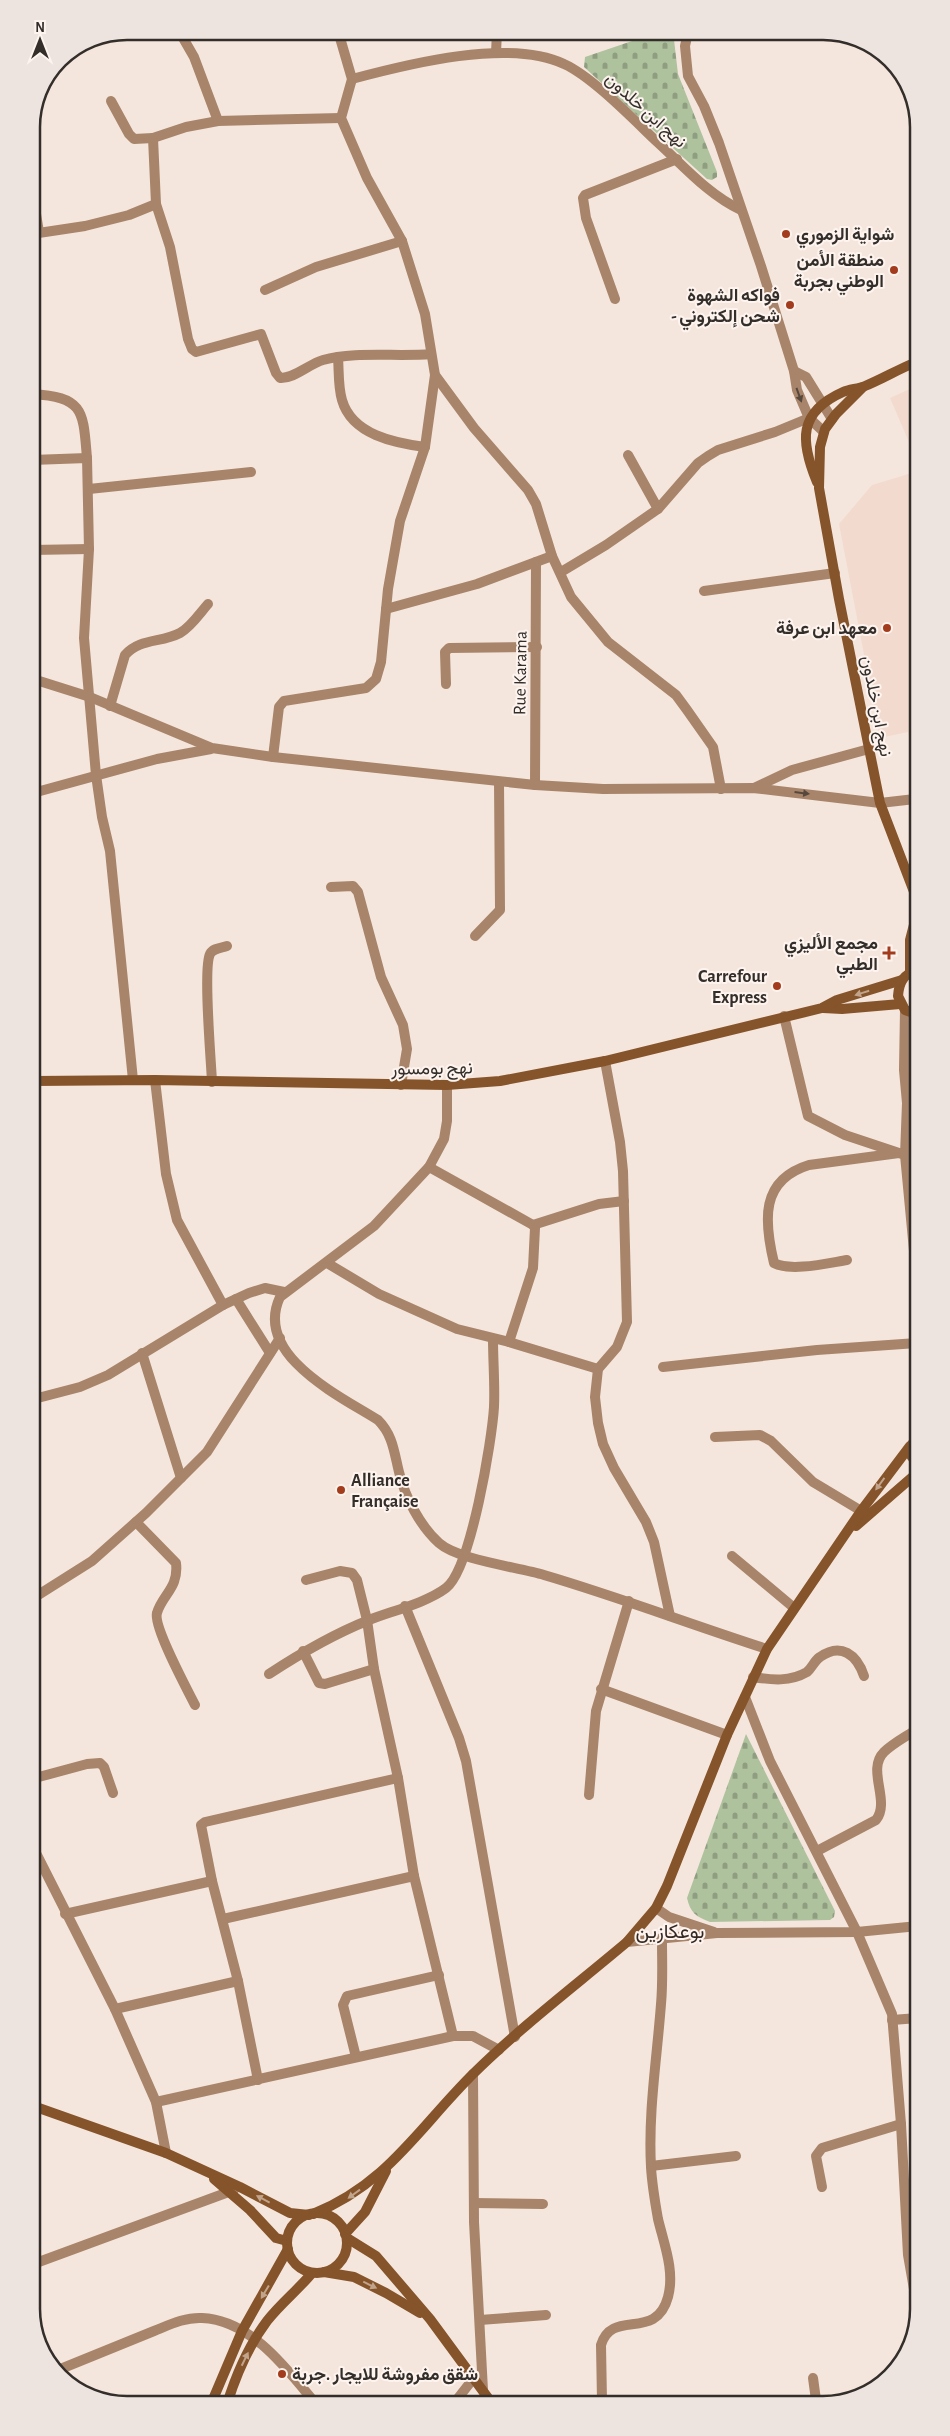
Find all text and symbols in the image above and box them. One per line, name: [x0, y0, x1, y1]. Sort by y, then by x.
north arrow: [15, 15, 65, 65]
text: N: [35, 21, 45, 35]
street label: نهج ابن خلدون: [600, 70, 689, 153]
place label: شواية الزموري: [796, 226, 894, 249]
marker: شواية الزموري: [780, 228, 792, 240]
place label: منطقة الأمن الوطني بجربة: [794, 250, 884, 296]
marker: منطقة الأمن الوطني بجربة: [888, 264, 900, 276]
place label: فواكه الشهوة - شحن إلكتروني: [671, 286, 780, 331]
marker: فواكه الشهوة - شحن إلكتروني: [784, 299, 796, 311]
one-way arrow: [796, 388, 803, 403]
place label: معهد ابن عرفة: [776, 619, 877, 639]
marker: معهد ابن عرفة: [881, 622, 893, 634]
street label: Rue Karama: [511, 631, 531, 715]
street label: نهج ابن خلدون: [855, 654, 895, 759]
one-way arrow: [794, 789, 810, 797]
place label: مجمع الأليزي الطبي: [784, 933, 878, 979]
marker: مجمع الأليزي الطبي: [882, 946, 896, 960]
place label: Carrefour Express: [698, 968, 768, 1007]
marker: Carrefour Express: [771, 980, 783, 992]
one-way arrow: [854, 989, 869, 997]
street label: نهج بومسور: [390, 1059, 473, 1081]
place label: Alliance Française: [351, 1472, 418, 1511]
one-way arrow: [875, 1477, 885, 1491]
marker: Alliance Française: [335, 1484, 347, 1496]
district label: بوعكازين: [636, 1922, 704, 1944]
one-way arrow: [347, 2189, 361, 2199]
one-way arrow: [256, 2195, 271, 2203]
one-way arrow: [363, 2281, 378, 2289]
one-way arrow: [261, 2284, 269, 2299]
one-way arrow: [242, 2352, 250, 2366]
place label: شقق مفروشة للايجار .جربة: [292, 2366, 478, 2385]
marker: شقق مفروشة للايجار .جربة: [276, 2368, 288, 2380]

